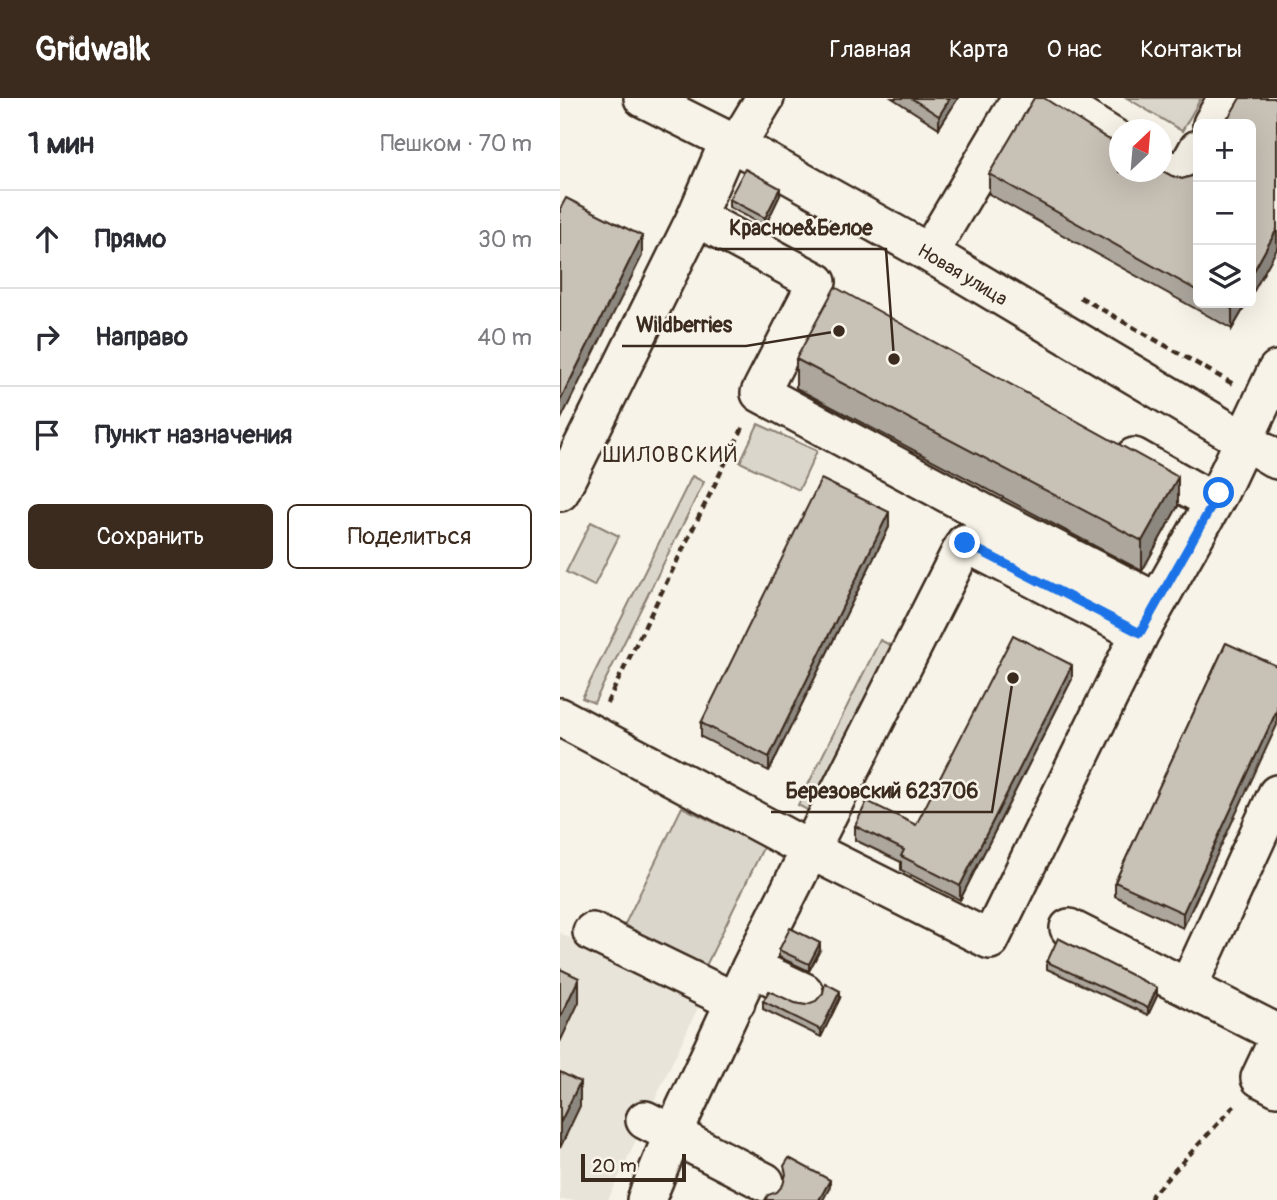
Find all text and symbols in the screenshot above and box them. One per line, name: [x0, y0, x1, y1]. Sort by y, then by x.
text: Gridwalk: [35, 29, 150, 70]
text: Главная: [830, 35, 911, 64]
text: Карта: [949, 35, 1009, 64]
text: О нас: [1047, 35, 1102, 64]
text: Контакты: [1140, 35, 1242, 64]
north arrow: [1109, 119, 1172, 182]
map controls: [1193, 119, 1256, 308]
button: +: [1193, 119, 1256, 182]
text: 1 мин: [28, 125, 94, 162]
text: Пешком · 70 m: [380, 129, 532, 158]
button: −: [1193, 182, 1256, 245]
callout: Красное&Белое: [715, 207, 886, 249]
text: Красное&Белое: [729, 215, 873, 242]
icon: ahead: [28, 220, 66, 258]
text: Прямо: [95, 223, 166, 255]
text: 30 m: [478, 225, 532, 254]
street label: Новая улица: [913, 239, 1012, 311]
button: layers: [1193, 245, 1256, 308]
callout: Wildberries: [622, 304, 746, 346]
text: Wildberries: [636, 312, 733, 339]
icon: right: [28, 318, 66, 356]
text: Направо: [95, 321, 188, 353]
text: 40 m: [478, 323, 532, 352]
icon: arrive: [28, 416, 66, 454]
text: Пункт назначения: [95, 419, 292, 451]
district label: ШИЛОВСКИЙ: [603, 442, 739, 469]
route start: [1203, 477, 1234, 508]
button: Сохранить: [28, 504, 273, 569]
button: Поделиться: [287, 504, 532, 569]
route end: [949, 527, 980, 558]
callout: Березовский 623706: [771, 770, 992, 812]
text: Березовский 623706: [785, 778, 979, 805]
scale bar: [581, 1151, 686, 1183]
text: 20 m: [592, 1154, 637, 1178]

